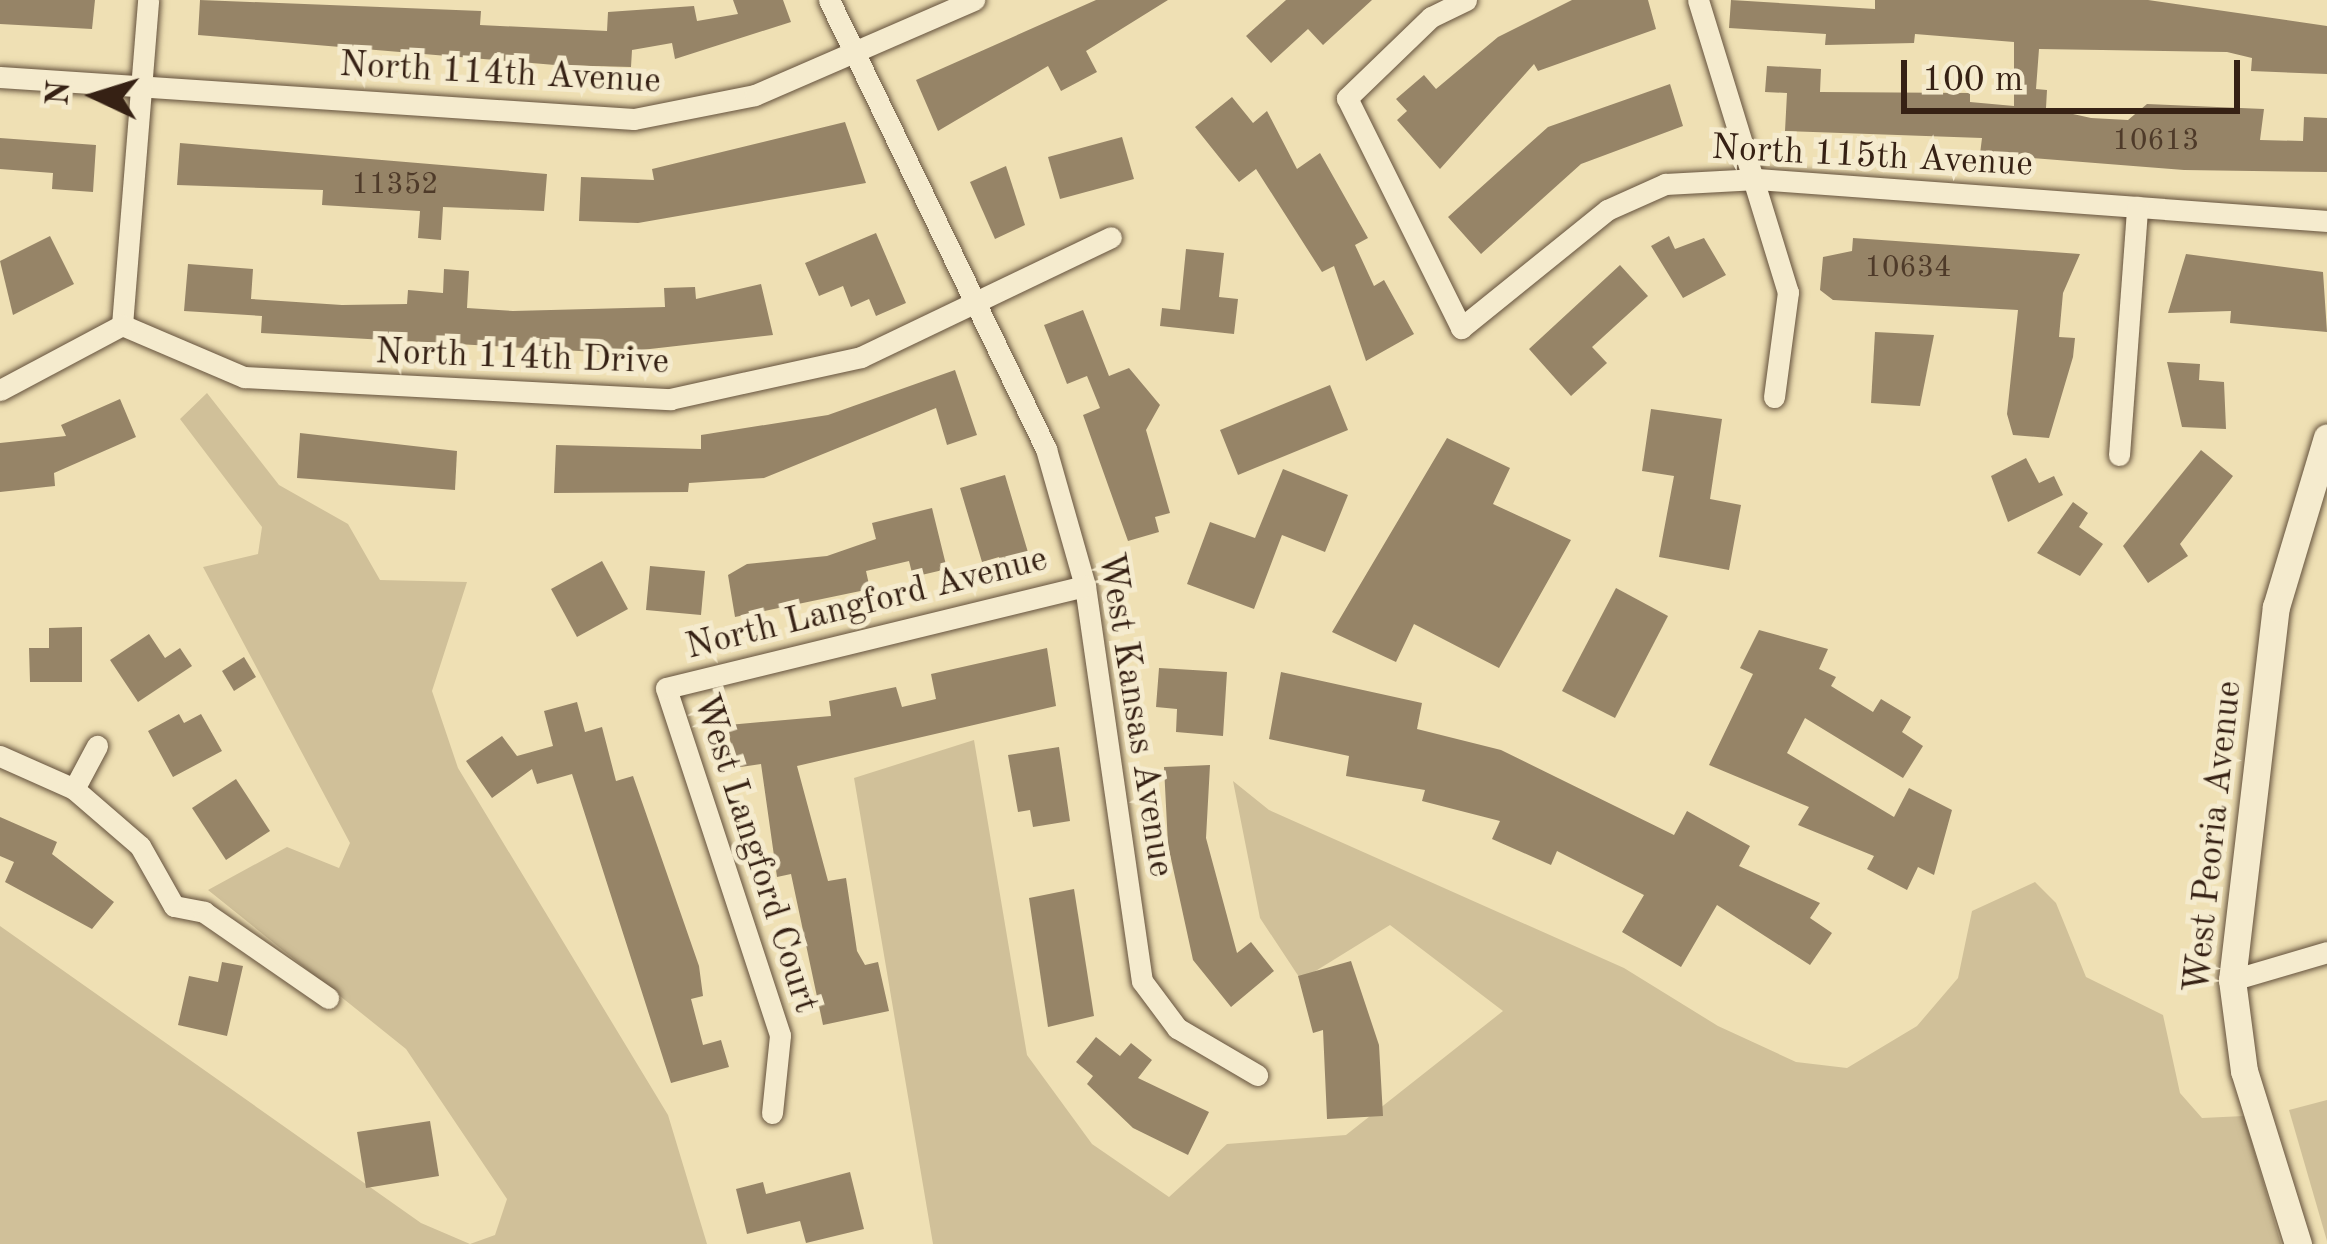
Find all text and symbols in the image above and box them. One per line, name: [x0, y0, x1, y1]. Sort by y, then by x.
north arrow: [36, 36, 156, 156]
scale bar: [1907, 36, 2246, 110]
street label: North 114th Avenue: [338, 45, 662, 105]
text: 100 m: [1922, 63, 2023, 99]
text: N: [42, 80, 77, 107]
house number: 10613: [2113, 123, 2199, 159]
street label: North 115th Avenue: [1710, 128, 2034, 188]
house number: 11352: [352, 167, 438, 203]
house number: 10634: [1865, 250, 1951, 286]
street label: North 114th Drive: [374, 332, 670, 386]
street label: North Langford Avenue: [682, 539, 1052, 671]
street label: West Kansas Avenue: [1087, 550, 1181, 880]
street label: West Peoria Avenue: [2177, 679, 2253, 995]
street label: West Langford Court: [682, 689, 826, 1019]

